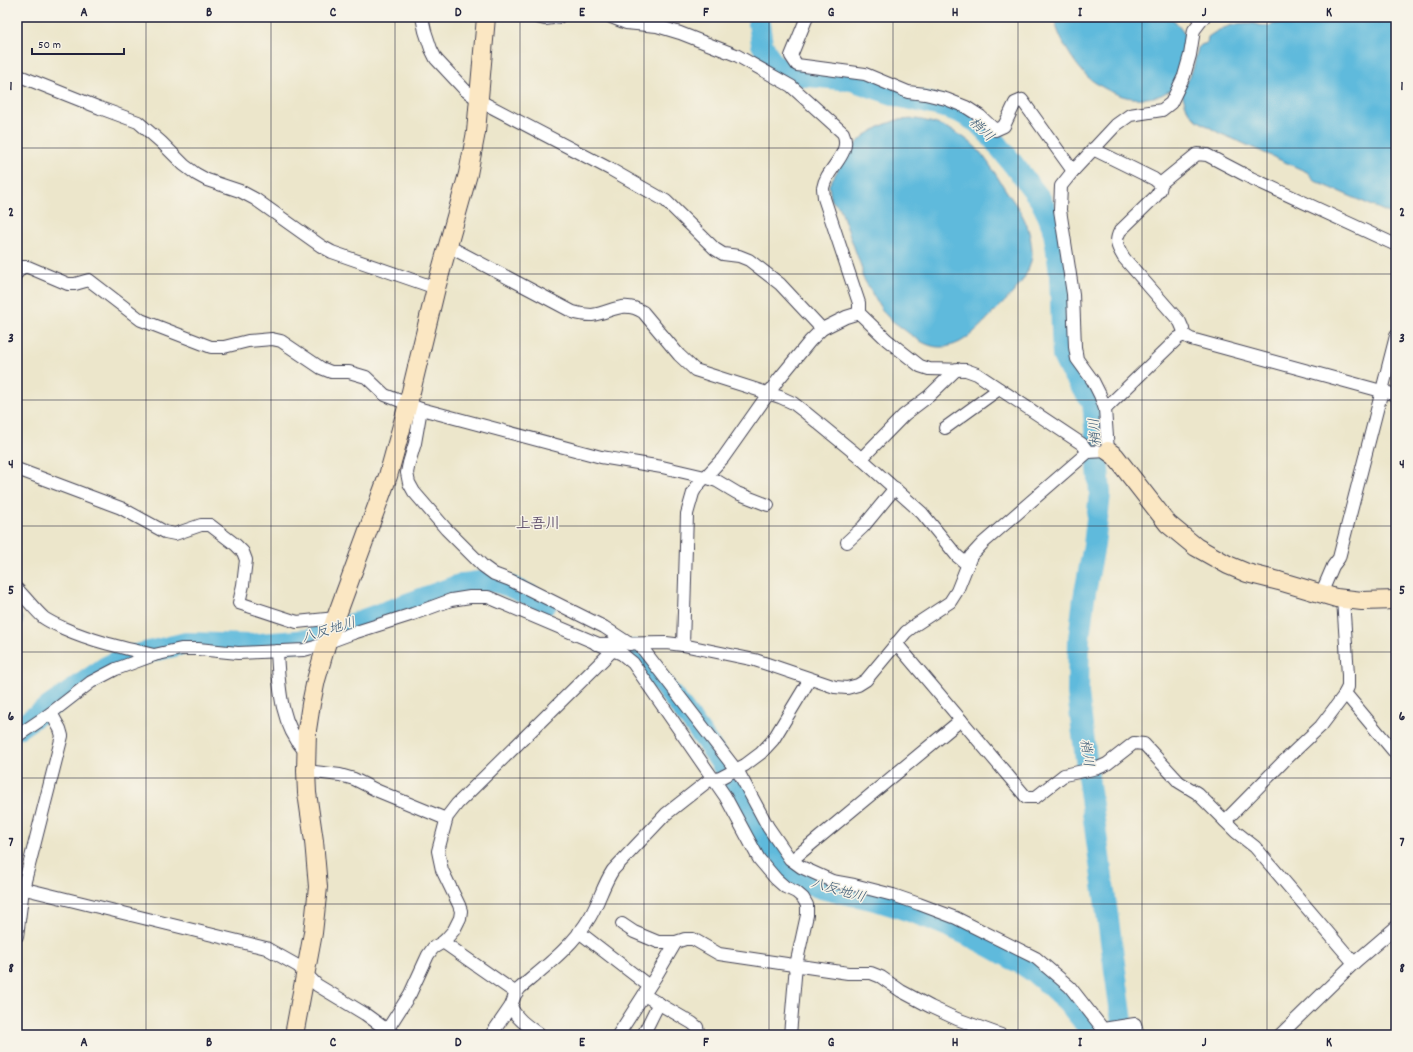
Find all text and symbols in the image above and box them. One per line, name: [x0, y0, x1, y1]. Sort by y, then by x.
text: A: [80, 4, 88, 23]
text: B: [206, 4, 212, 23]
text: C: [330, 4, 337, 23]
text: D: [455, 4, 462, 23]
text: E: [579, 4, 586, 23]
text: F: [703, 4, 709, 23]
text: G: [828, 4, 835, 23]
text: H: [952, 4, 959, 23]
text: I: [1078, 4, 1083, 23]
text: J: [1202, 4, 1207, 23]
text: K: [1326, 4, 1332, 23]
scale bar: [32, 30, 124, 56]
text: 50 m: [38, 37, 61, 54]
text: 1: [10, 78, 13, 97]
text: 1: [1401, 78, 1404, 97]
water label: 梢川: [964, 113, 998, 147]
text: 2: [8, 204, 14, 223]
text: 2: [1399, 204, 1405, 223]
text: 3: [8, 330, 14, 349]
text: 3: [1399, 330, 1405, 349]
water label: 梢川: [1085, 417, 1107, 447]
text: 4: [8, 456, 14, 475]
text: 4: [1399, 456, 1405, 475]
district label: 上吾川: [515, 514, 561, 536]
text: 5: [8, 582, 14, 601]
text: 5: [1399, 582, 1405, 601]
water label: 八反地川: [299, 613, 359, 649]
text: 6: [8, 708, 15, 727]
text: 6: [1399, 708, 1406, 727]
water label: 梢川: [1074, 738, 1098, 768]
text: 7: [9, 834, 14, 853]
text: 7: [1400, 834, 1405, 853]
water label: 八反地川: [808, 874, 868, 908]
text: 8: [8, 960, 14, 979]
text: 8: [1399, 960, 1405, 979]
text: A: [80, 1034, 88, 1052]
text: B: [206, 1034, 212, 1052]
text: C: [330, 1034, 337, 1052]
text: D: [455, 1034, 462, 1052]
text: E: [579, 1034, 586, 1052]
text: F: [703, 1034, 709, 1052]
text: G: [828, 1034, 835, 1052]
text: H: [952, 1034, 959, 1052]
text: I: [1078, 1034, 1083, 1052]
text: J: [1202, 1034, 1207, 1052]
text: K: [1326, 1034, 1332, 1052]

